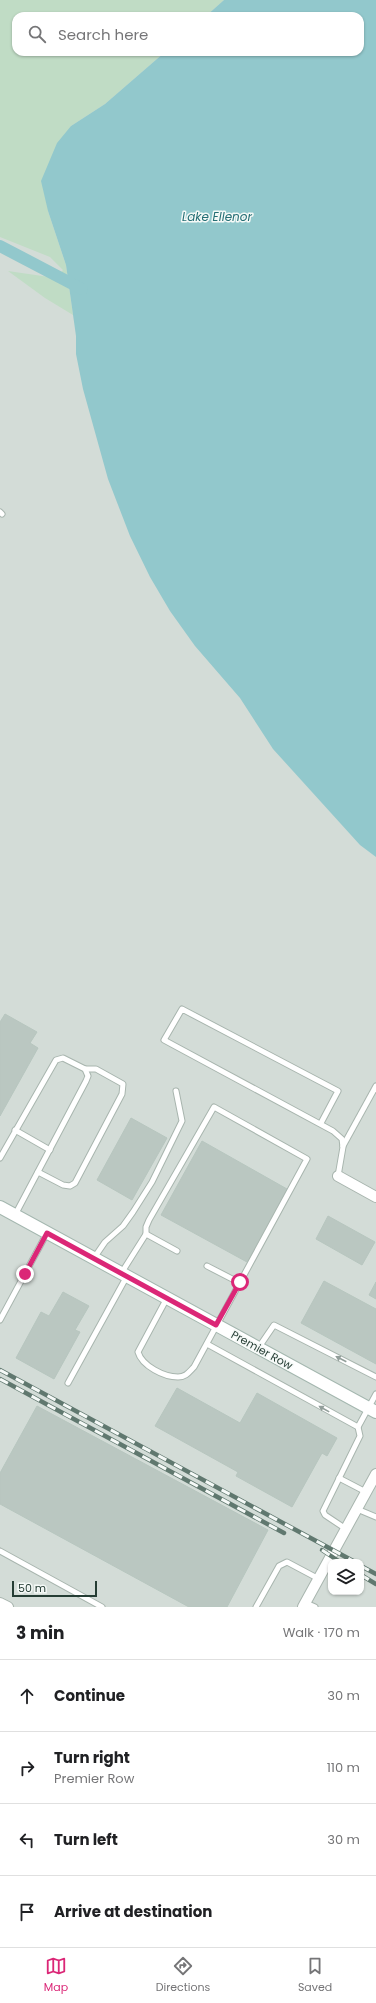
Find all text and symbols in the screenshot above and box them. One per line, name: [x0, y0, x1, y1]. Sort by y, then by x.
search box: [12, 12, 364, 56]
icon: search: [26, 23, 48, 45]
text: Search here: [58, 24, 148, 45]
water label: Lake Ellenor: [182, 208, 252, 225]
route end: [16, 1265, 34, 1283]
route start: [231, 1273, 249, 1291]
street label: Premier Row: [228, 1327, 296, 1373]
one-way arrow: [336, 1356, 347, 1363]
one-way arrow: [318, 1405, 330, 1412]
map controls: [328, 1559, 364, 1595]
button: layers: [328, 1559, 364, 1595]
scale bar: [12, 1579, 97, 1598]
text: 50 m: [18, 1580, 46, 1596]
text: 3 min: [16, 1621, 64, 1645]
text: Walk · 170 m: [283, 1623, 360, 1642]
icon: ahead: [16, 1685, 38, 1707]
text: Continue: [54, 1685, 125, 1706]
text: 30 m: [327, 1686, 360, 1705]
text: Turn right: [54, 1747, 130, 1768]
icon: right: [16, 1757, 38, 1779]
text: 110 m: [327, 1758, 360, 1777]
text: Premier Row: [54, 1769, 134, 1788]
icon: left: [16, 1829, 38, 1851]
text: Turn left: [54, 1829, 118, 1850]
text: 30 m: [327, 1830, 360, 1849]
icon: arrive: [16, 1901, 38, 1923]
text: Arrive at destination: [54, 1901, 212, 1922]
tab: Map: [44, 1955, 68, 1996]
tab: Directions: [156, 1955, 210, 1996]
tab: Saved: [298, 1955, 332, 1996]

